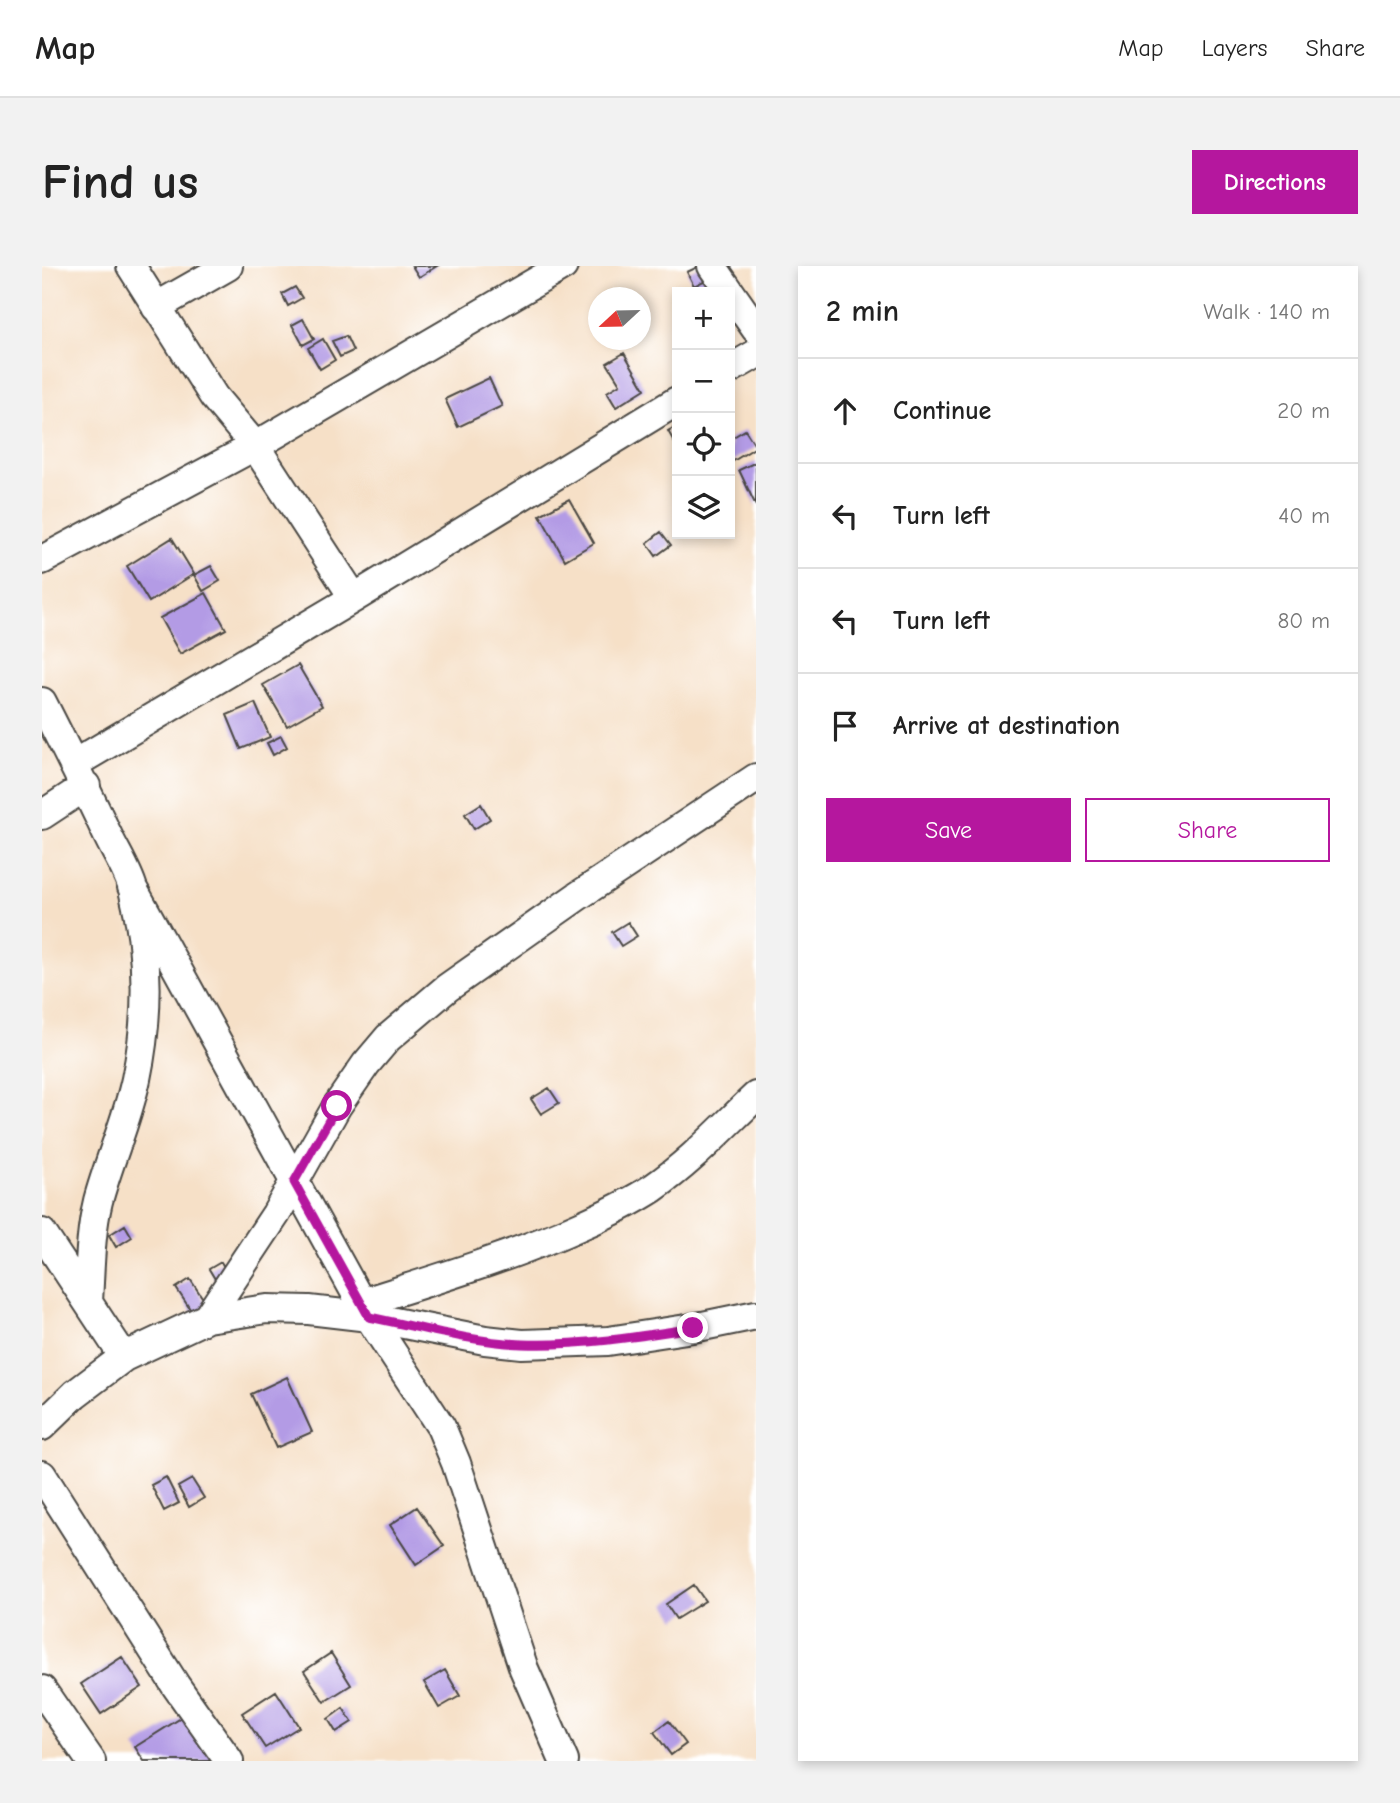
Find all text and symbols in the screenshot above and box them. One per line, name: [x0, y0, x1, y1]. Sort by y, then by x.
text: Map: [35, 29, 96, 67]
text: Map: [1118, 34, 1164, 62]
text: Layers: [1202, 34, 1267, 62]
text: Share: [1305, 34, 1365, 62]
button: Directions: [1192, 150, 1358, 214]
text: Find us: [42, 154, 198, 210]
north arrow: [588, 287, 651, 350]
map controls: [672, 287, 735, 539]
button: +: [672, 287, 735, 350]
text: 2 min: [826, 294, 899, 329]
text: Walk · 140 m: [1203, 298, 1330, 325]
button: −: [672, 350, 735, 413]
icon: ahead: [826, 392, 864, 430]
text: Continue: [893, 396, 991, 426]
text: 20 m: [1277, 397, 1330, 424]
button: locate: [672, 413, 735, 476]
button: layers: [672, 476, 735, 539]
icon: left: [826, 497, 864, 535]
text: Turn left: [893, 501, 990, 531]
text: 40 m: [1278, 502, 1330, 529]
icon: left: [826, 602, 864, 640]
text: Turn left: [893, 606, 990, 636]
text: 80 m: [1277, 607, 1330, 634]
icon: arrive: [826, 707, 864, 745]
text: Arrive at destination: [893, 711, 1120, 741]
button: Save: [826, 798, 1071, 862]
button: Share: [1085, 798, 1330, 862]
route start: [321, 1090, 352, 1121]
route end: [677, 1312, 708, 1343]

